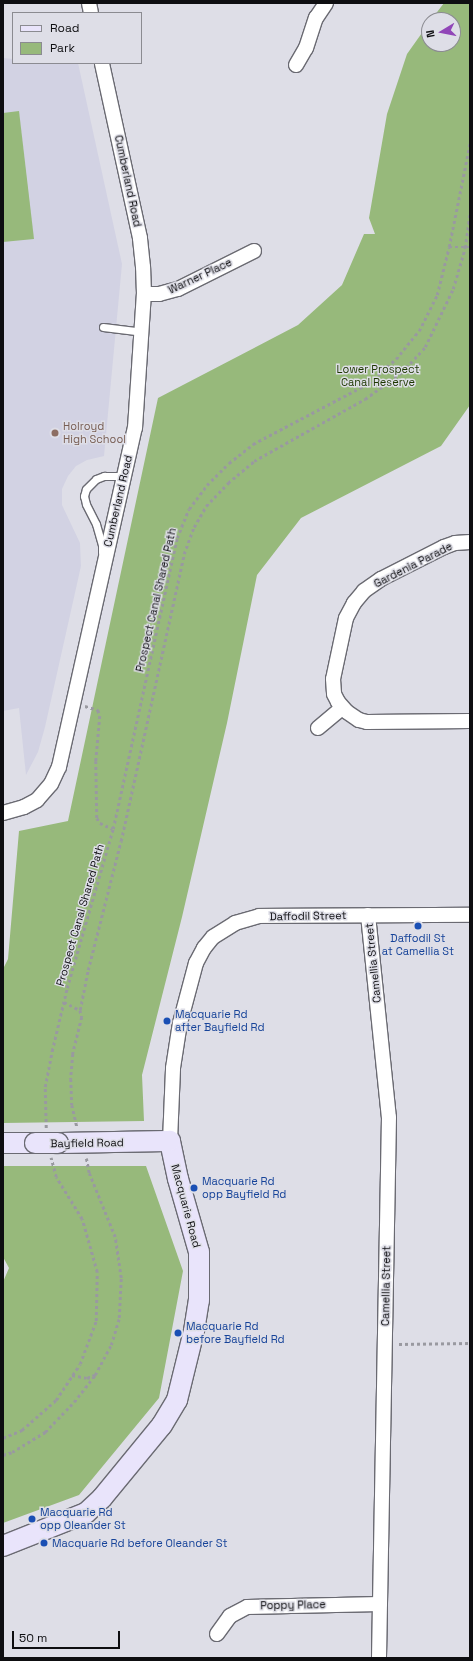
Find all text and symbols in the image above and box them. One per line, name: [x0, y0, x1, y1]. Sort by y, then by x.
legend: [12, 12, 142, 64]
north arrow: [421, 12, 461, 52]
text: Road: [50, 20, 79, 36]
text: N: [423, 29, 438, 39]
text: Park: [50, 40, 75, 56]
street label: Cumberland Road: [112, 134, 144, 228]
street label: Warner Place: [166, 255, 234, 297]
park label: Lower Prospect Canal Reserve: [336, 363, 420, 389]
place label: Holroyd High School: [63, 420, 126, 446]
marker: Holroyd High School: [50, 428, 60, 438]
street label: Cumberland Road: [101, 454, 135, 548]
street label: Prospect Canal Shared Path: [133, 527, 179, 673]
street label: Gardenia Parade: [372, 540, 454, 590]
street label: Prospect Canal Shared Path: [53, 842, 107, 988]
street label: Daffodil Street: [269, 909, 347, 923]
marker: Daffodil St at Camellia St: [413, 921, 423, 931]
street label: Camellia Street: [362, 922, 384, 1004]
place label: Daffodil St at Camellia St: [382, 932, 454, 958]
place label: Macquarie Rd after Bayfield Rd: [175, 1008, 265, 1034]
marker: Macquarie Rd after Bayfield Rd: [162, 1016, 172, 1026]
street label: Bayfield Road: [50, 1136, 124, 1150]
street label: Macquarie Road: [169, 1163, 203, 1249]
place label: Macquarie Rd opp Bayfield Rd: [202, 1175, 286, 1201]
marker: Macquarie Rd opp Bayfield Rd: [189, 1183, 199, 1193]
street label: Camellia Street: [379, 1246, 393, 1326]
place label: Macquarie Rd before Bayfield Rd: [186, 1320, 285, 1346]
marker: Macquarie Rd before Bayfield Rd: [173, 1328, 183, 1338]
place label: Macquarie Rd opp Oleander St: [40, 1506, 126, 1532]
marker: Macquarie Rd opp Oleander St: [27, 1514, 37, 1524]
place label: Macquarie Rd before Oleander St: [52, 1536, 228, 1550]
marker: Macquarie Rd before Oleander St: [39, 1538, 49, 1548]
street label: Poppy Place: [260, 1598, 326, 1612]
scale bar: [14, 1623, 122, 1649]
text: 50 m: [19, 1630, 47, 1646]

